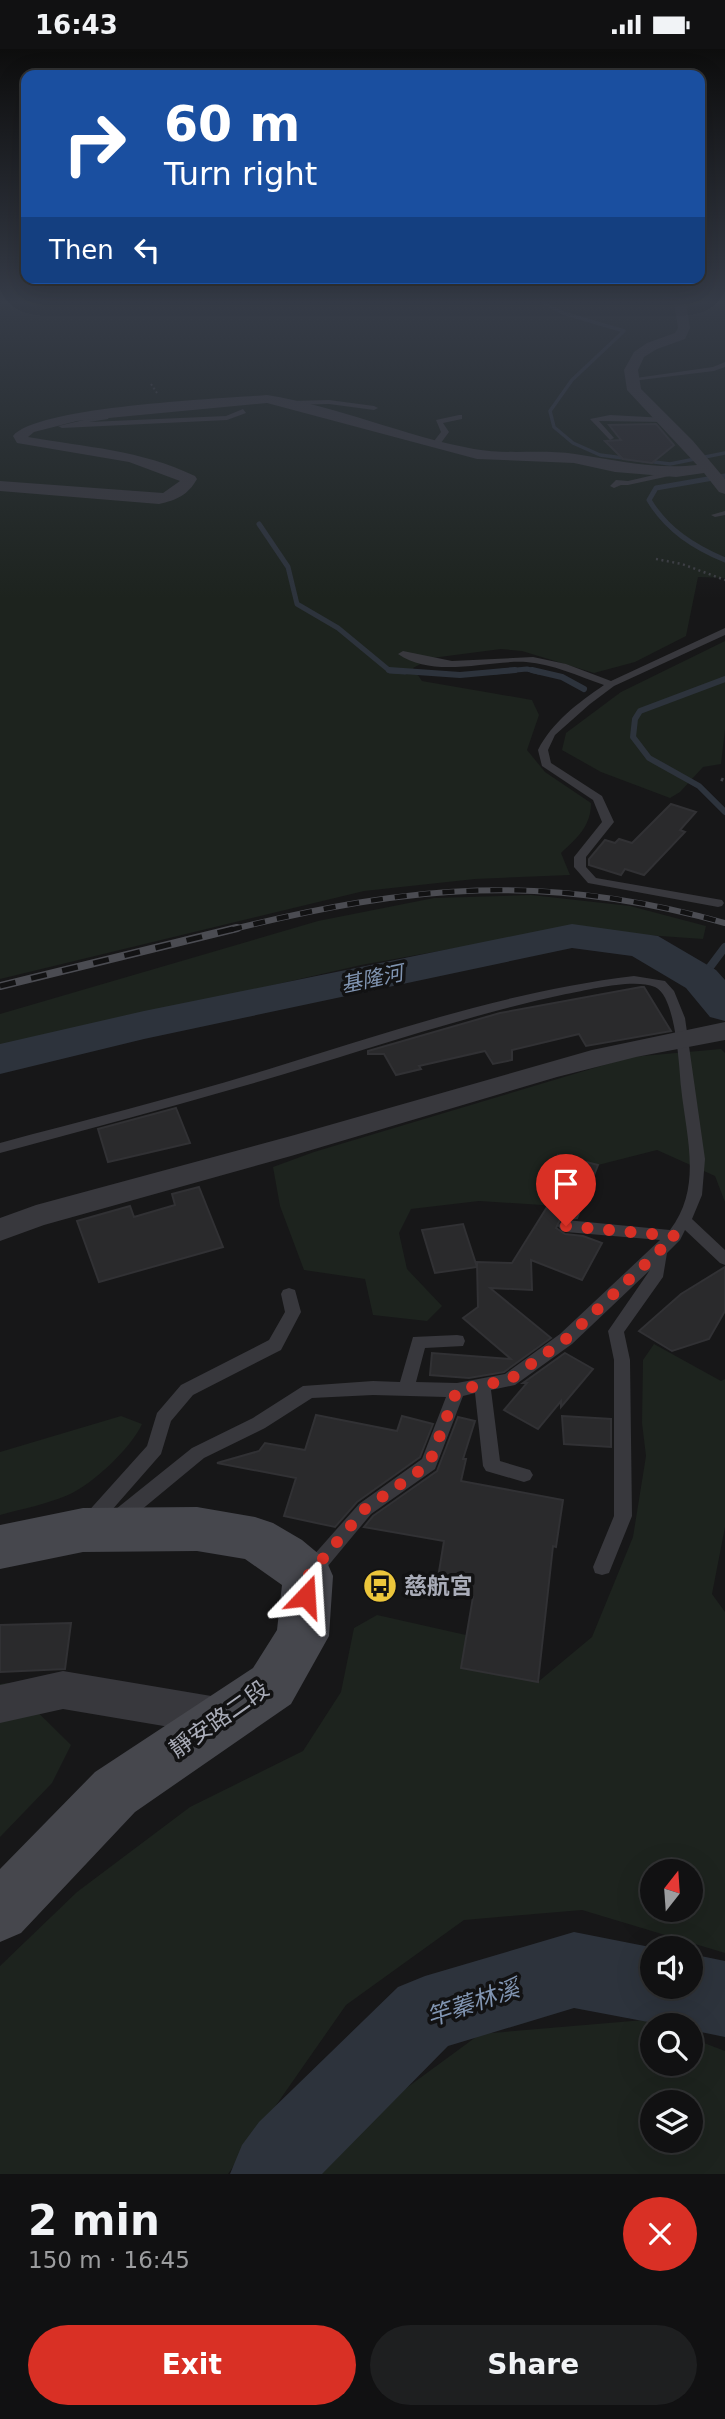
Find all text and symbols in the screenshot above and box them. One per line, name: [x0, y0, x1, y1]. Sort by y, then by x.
text: 16:43: [35, 10, 118, 40]
text: 60 m: [164, 96, 300, 153]
icon: right: [49, 98, 140, 189]
text: Turn right: [164, 155, 317, 193]
icon: left: [128, 231, 166, 269]
text: Then: [49, 235, 114, 265]
water label: 基隆河: [339, 960, 409, 997]
pin: [536, 1154, 596, 1226]
icon: arrive: [547, 1165, 585, 1203]
position arrow: [269, 1559, 343, 1633]
bus stop icon: 慈航宮: [361, 1567, 399, 1605]
place label: 慈航宮: [404, 1573, 473, 1599]
street label: 靜安路二段: [164, 1675, 274, 1763]
north arrow: [640, 1859, 704, 1921]
map controls: [640, 1859, 703, 2153]
button: sound: [640, 1936, 703, 1999]
water label: 竿蓁林溪: [423, 1973, 526, 2032]
button: search: [640, 2013, 703, 2076]
button: layers: [640, 2090, 703, 2153]
text: 2 min: [28, 2196, 160, 2245]
button: close: [623, 2197, 697, 2271]
text: 150 m · 16:45: [28, 2247, 190, 2273]
button: Exit: [28, 2325, 356, 2405]
button: Share: [370, 2325, 697, 2405]

